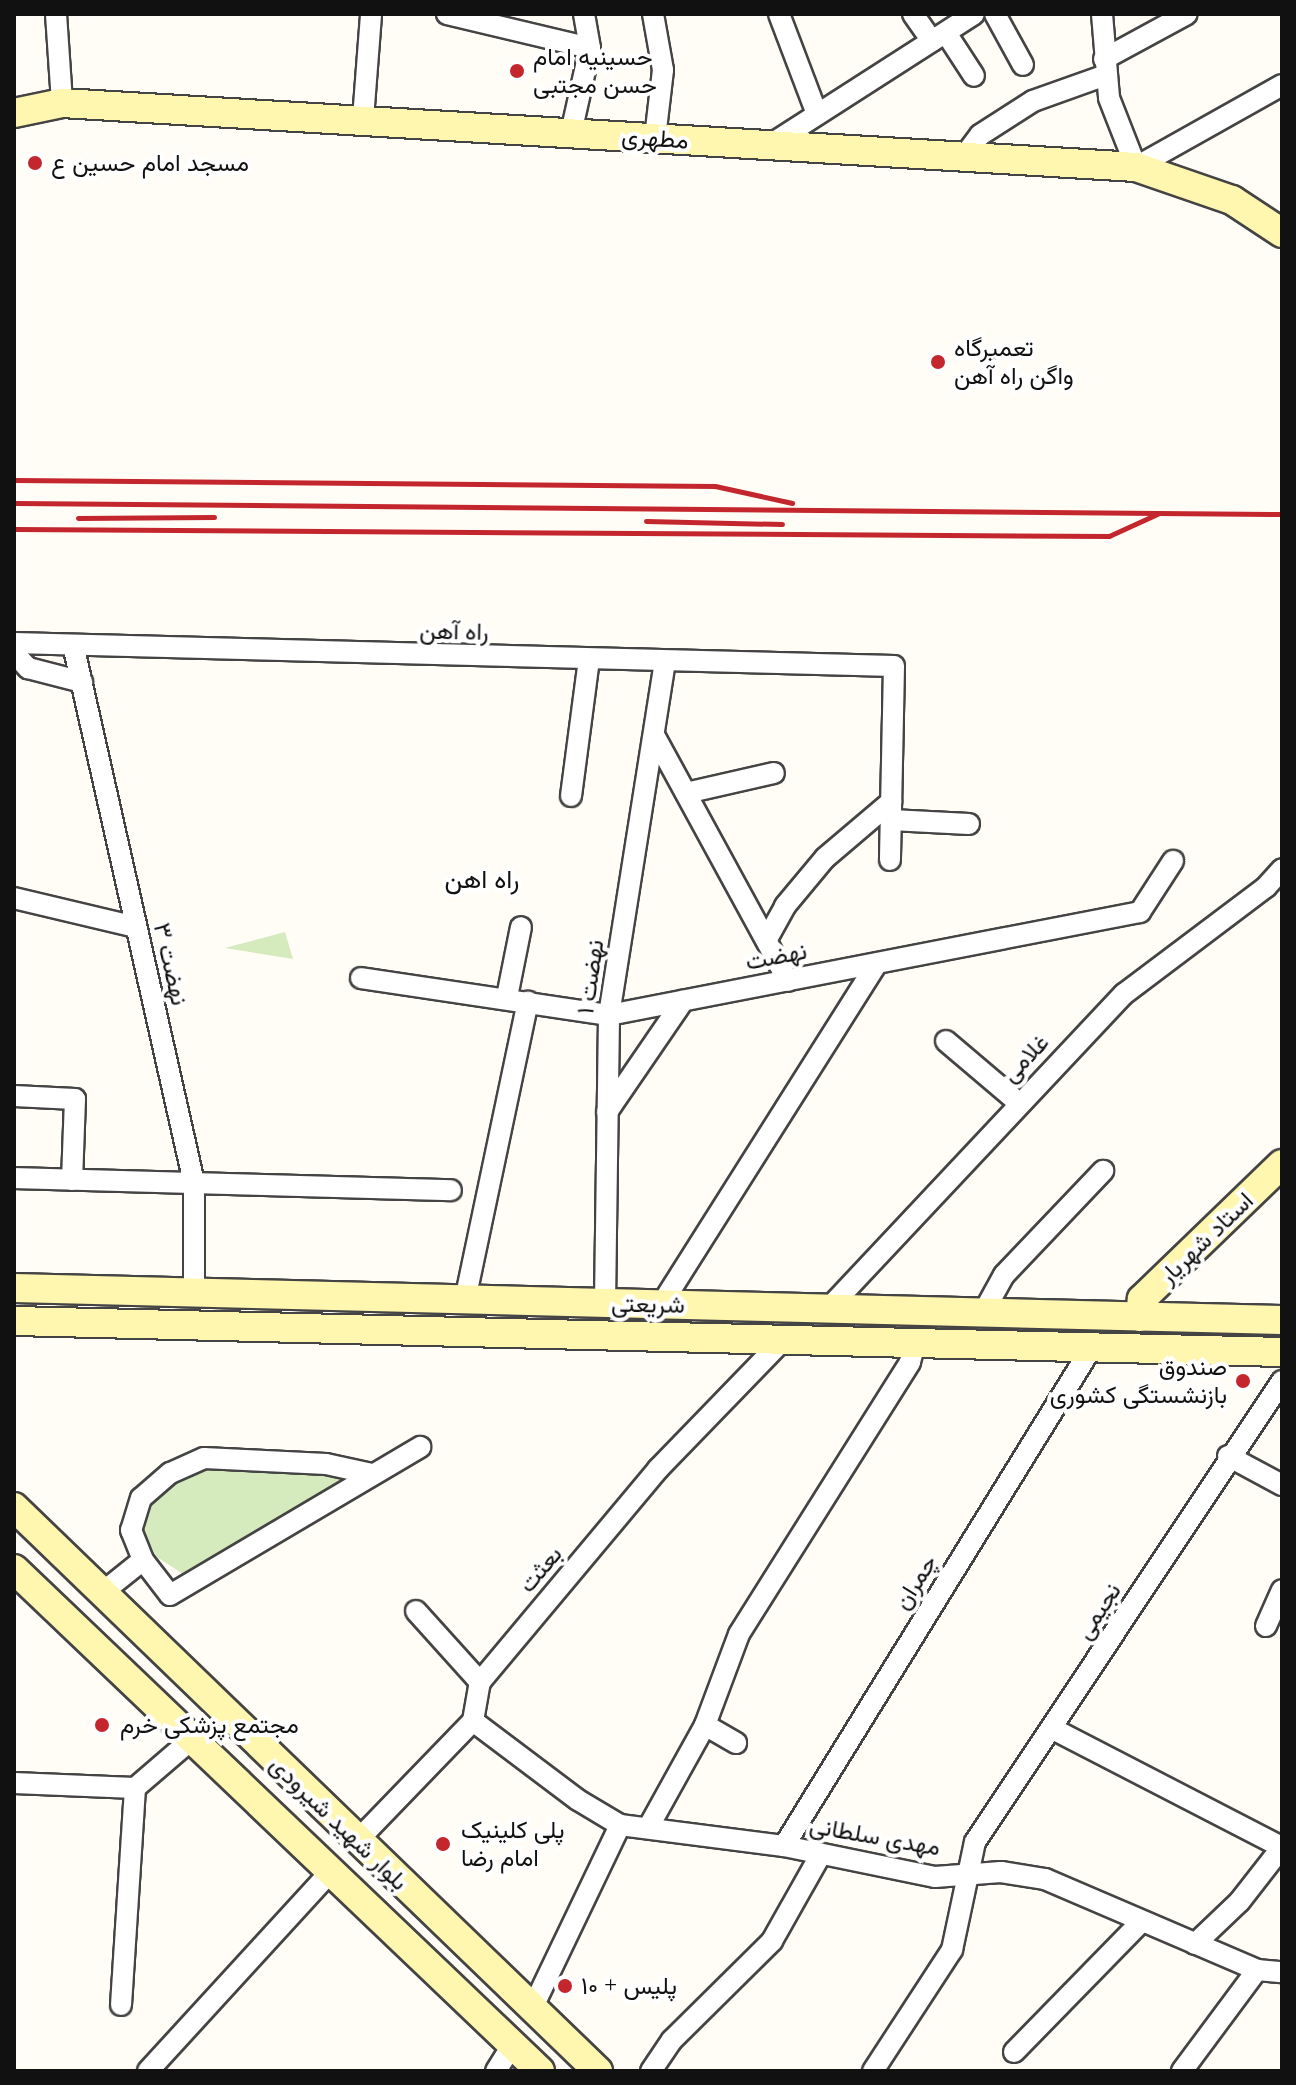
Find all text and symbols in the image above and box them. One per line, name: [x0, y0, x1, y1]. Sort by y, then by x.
place label: حسینیه امام حسن مجتبی: [533, 43, 657, 99]
marker: حسینیه امام حسن مجتبی: [508, 62, 526, 80]
street label: مطهری: [621, 121, 689, 155]
place label: مسجد امام حسین ع: [51, 149, 249, 177]
marker: مسجد امام حسین ع: [26, 154, 44, 172]
place label: تعمیرگاه واگن راه آهن: [954, 334, 1074, 390]
marker: تعمیرگاه واگن راه آهن: [929, 353, 947, 371]
street label: راه آهن: [419, 616, 489, 646]
district label: راه اهن: [445, 863, 519, 895]
street label: نهضت ۳: [148, 920, 194, 1008]
street label: نهضت: [743, 936, 809, 976]
street label: نهضت ۱: [571, 938, 609, 1016]
street label: غلامی: [995, 1028, 1055, 1088]
street label: استاد شهریار: [1153, 1186, 1259, 1290]
street label: شریعتی: [611, 1289, 685, 1319]
place label: صندوق بازنشستگی کشوری: [1050, 1353, 1227, 1409]
marker: صندوق بازنشستگی کشوری: [1234, 1372, 1252, 1390]
street label: بعثت: [512, 1540, 568, 1598]
street label: چمران: [887, 1549, 943, 1615]
street label: نجیمی: [1069, 1577, 1127, 1645]
place label: مجتمع پزشکی خرم: [120, 1711, 299, 1739]
marker: مجتمع پزشکی خرم: [91, 1714, 113, 1736]
street label: بلوار شهید شیرودی: [264, 1750, 414, 1896]
street label: مهدی سلطانی: [807, 1810, 943, 1862]
place label: پلی کلینیک امام رضا: [461, 1816, 564, 1872]
marker: پلی کلینیک امام رضا: [432, 1833, 454, 1855]
place label: پلیس + ۱۰: [581, 1972, 677, 2000]
marker: پلیس + ۱۰: [556, 1977, 574, 1995]

